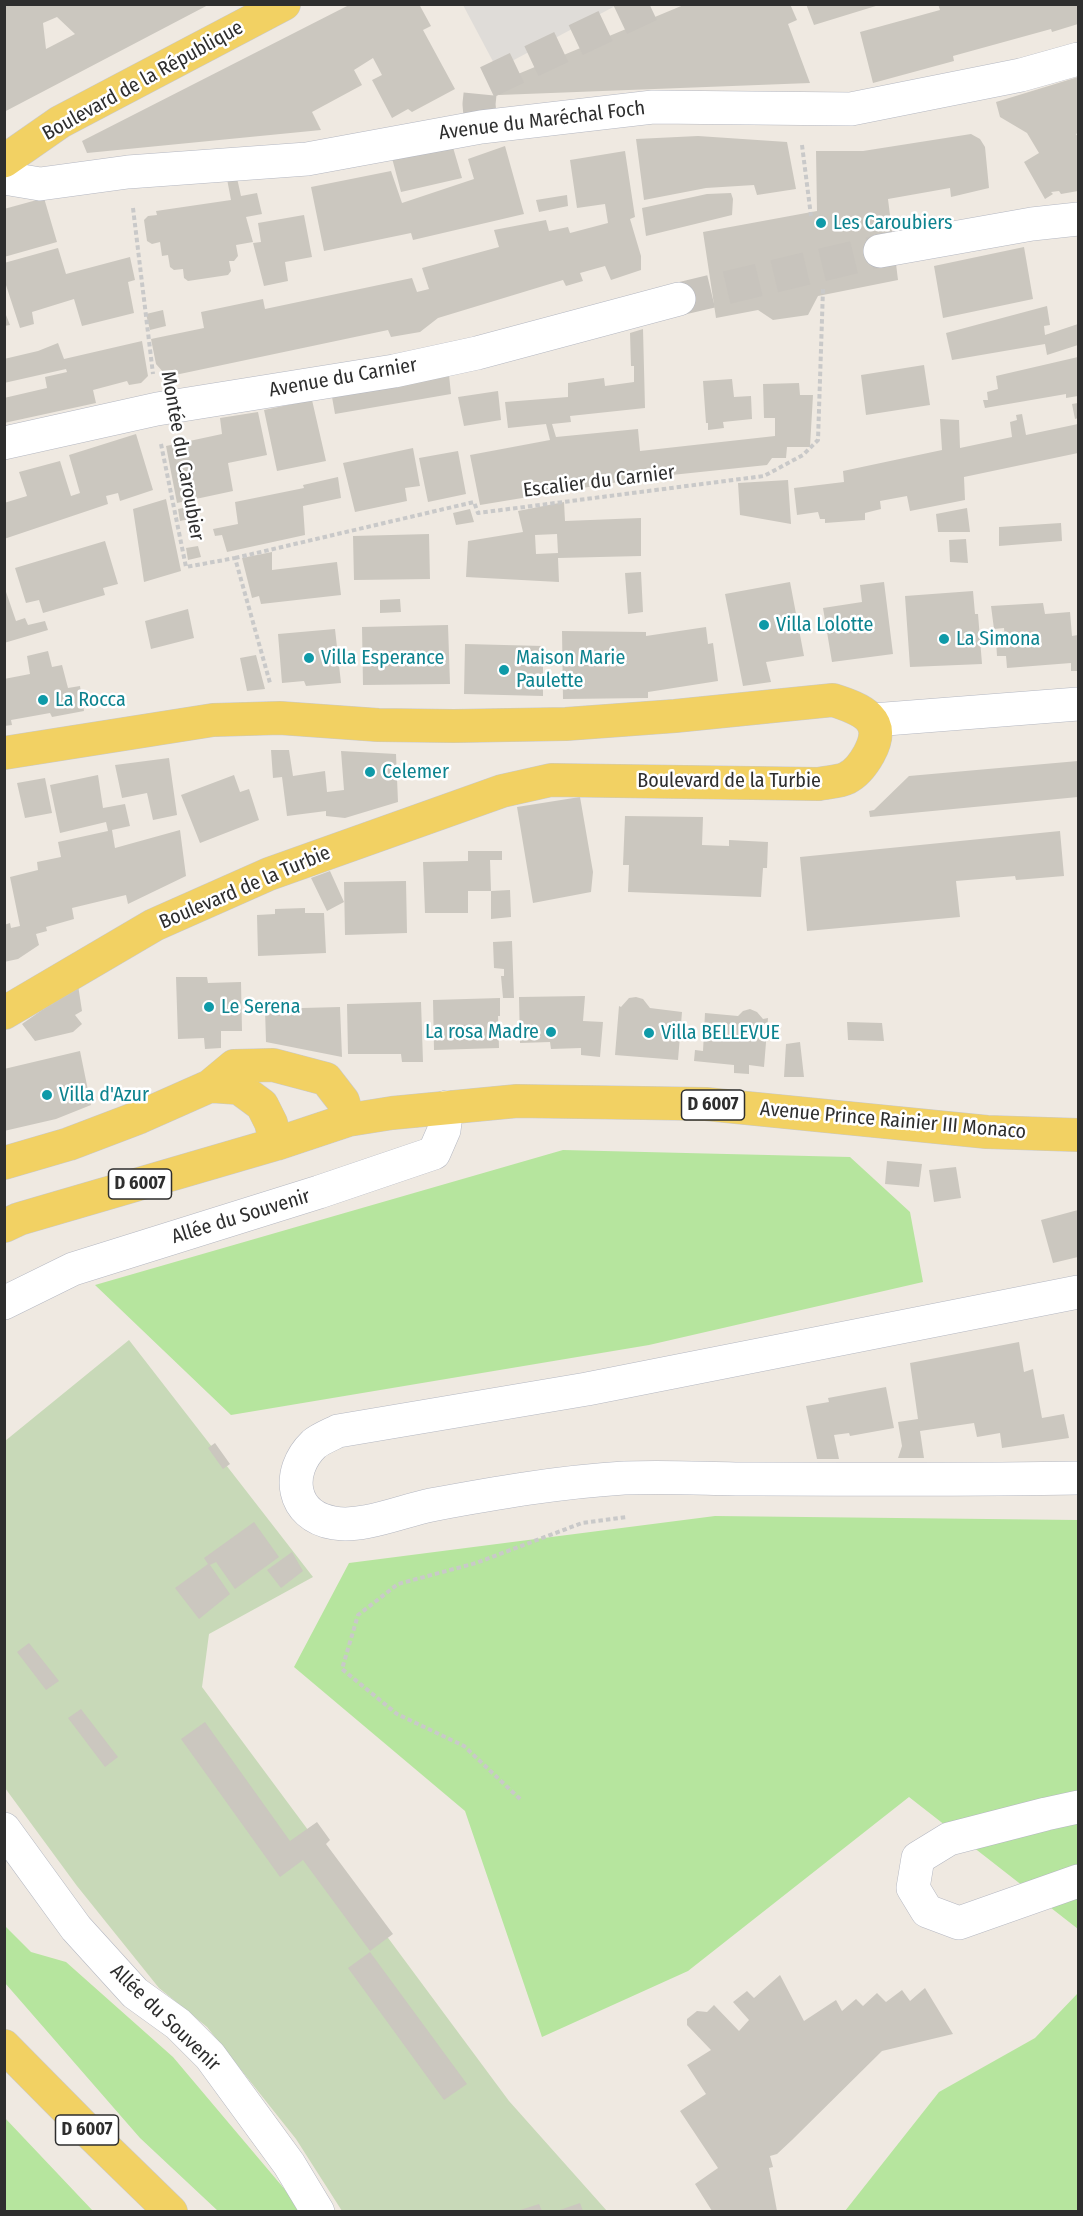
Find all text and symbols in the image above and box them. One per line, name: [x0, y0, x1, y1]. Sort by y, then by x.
street label: Boulevard de la République: [38, 16, 248, 146]
street label: Avenue du Maréchal Foch: [438, 96, 646, 146]
place label: Les Caroubiers: [833, 211, 952, 235]
marker: Les Caroubiers: [814, 216, 828, 230]
street label: Avenue du Carnier: [267, 353, 419, 403]
street label: Montée du Caroubier: [155, 369, 209, 543]
street label: Escalier du Carnier: [522, 461, 676, 503]
place label: Villa Lolotte: [776, 613, 873, 637]
marker: Villa Lolotte: [757, 618, 771, 632]
place label: La Simona: [956, 627, 1040, 651]
marker: La Simona: [937, 632, 951, 646]
place label: Villa Esperance: [321, 646, 444, 670]
place label: Maison Marie Paulette: [516, 646, 625, 693]
marker: Villa Esperance: [302, 651, 316, 665]
marker: Maison Marie Paulette: [497, 663, 511, 677]
place label: La Rocca: [55, 688, 126, 712]
marker: La Rocca: [36, 693, 50, 707]
place label: Celemer: [382, 760, 449, 784]
marker: Celemer: [363, 765, 377, 779]
street label: Boulevard de la Turbie: [637, 769, 821, 793]
street label: Boulevard de la Turbie: [156, 841, 334, 935]
place label: Le Serena: [221, 995, 300, 1019]
marker: Le Serena: [202, 1000, 216, 1014]
place label: La rosa Madre: [425, 1020, 539, 1044]
place label: Villa BELLEVUE: [661, 1021, 780, 1045]
marker: La rosa Madre: [544, 1025, 558, 1039]
marker: Villa BELLEVUE: [642, 1026, 656, 1040]
place label: Villa d'Azur: [59, 1083, 149, 1107]
marker: Villa d'Azur: [40, 1088, 54, 1102]
road number: D 6007: [682, 1090, 744, 1120]
street label: Avenue Prince Rainier III Monaco: [759, 1097, 1027, 1145]
road number: D 6007: [108, 1169, 172, 1199]
street label: Allée du Souvenir: [169, 1185, 313, 1249]
street label: Allée du Souvenir: [105, 1960, 225, 2076]
road number: D 6007: [56, 2115, 118, 2145]

